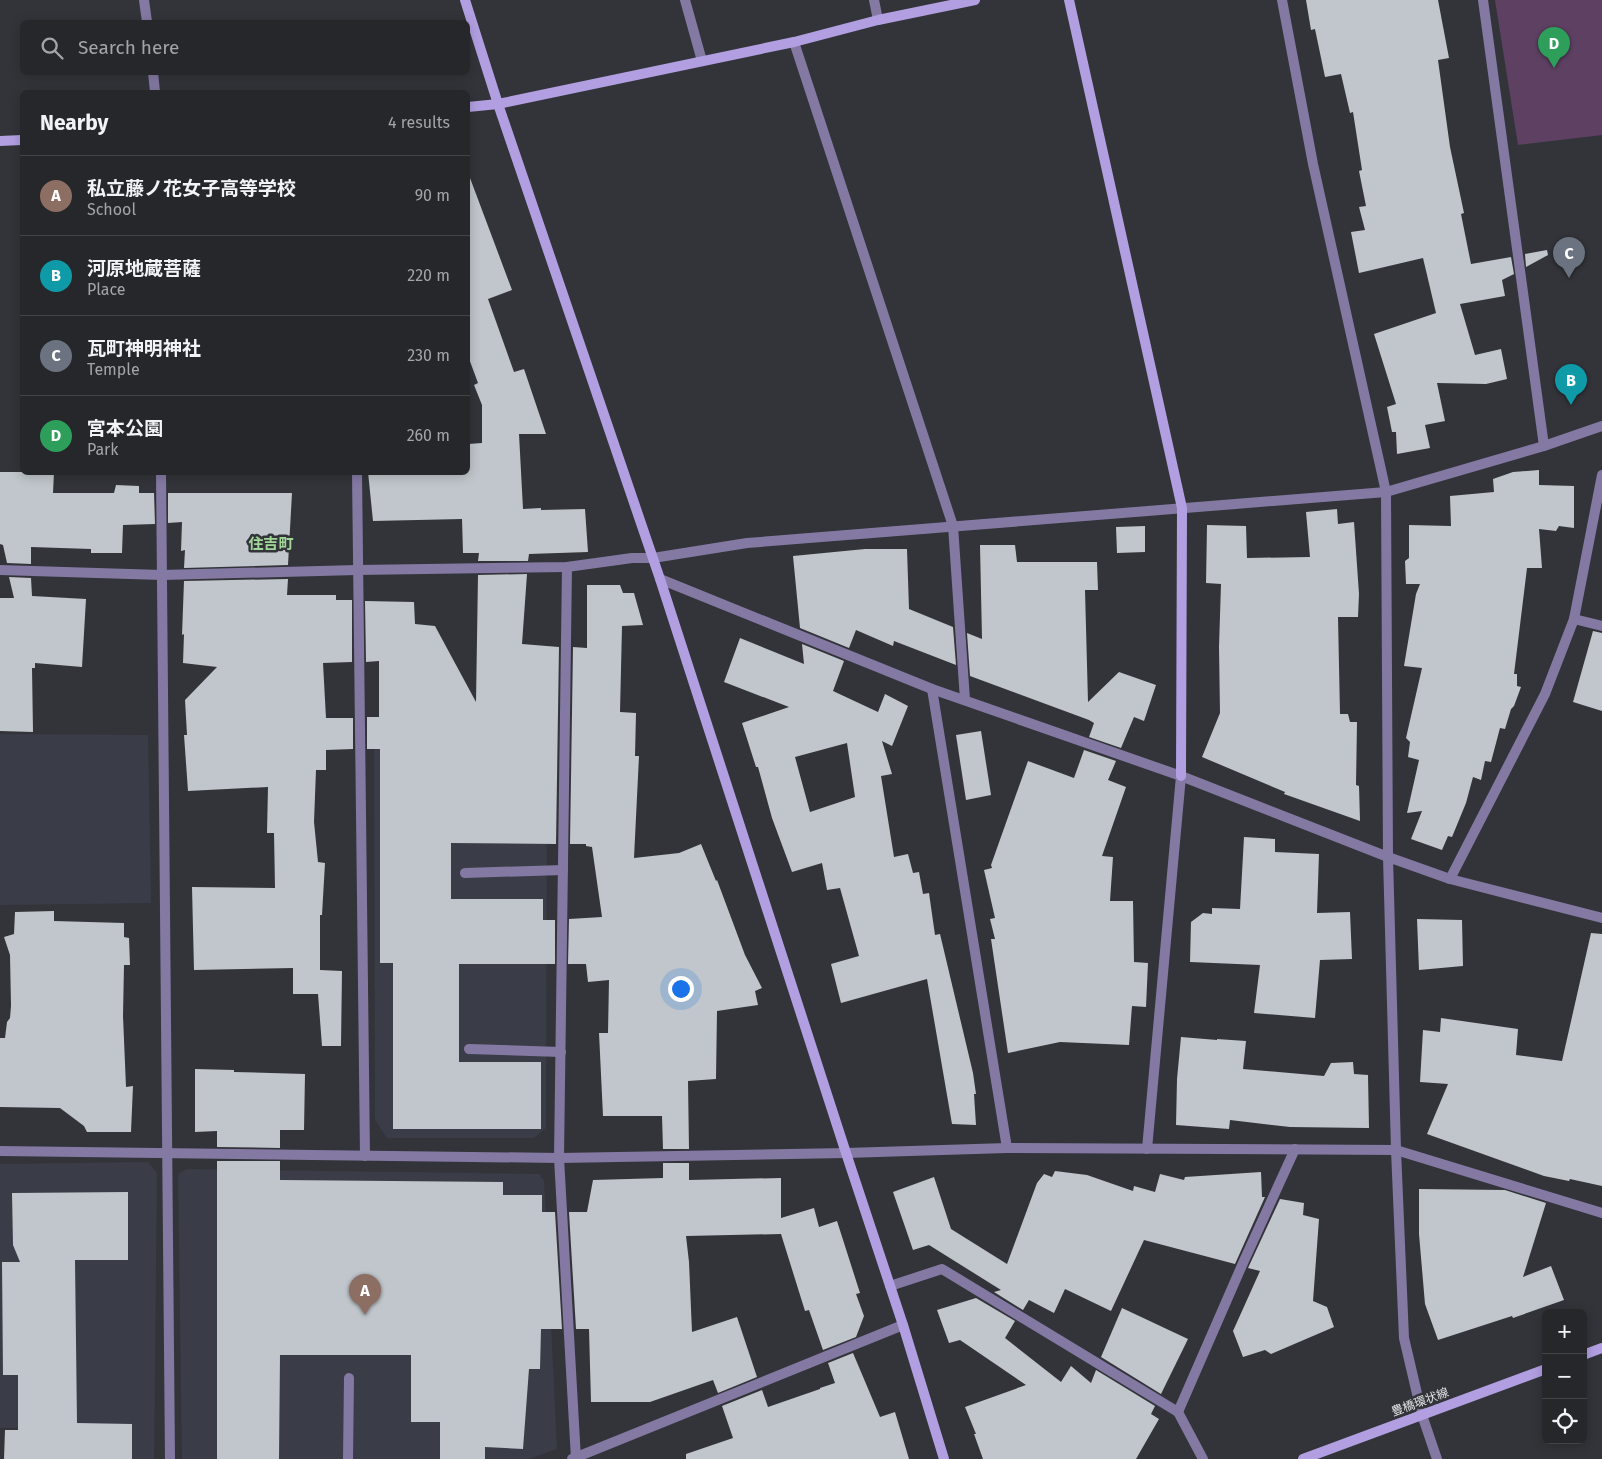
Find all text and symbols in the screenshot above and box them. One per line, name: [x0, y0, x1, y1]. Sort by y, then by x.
search box: [20, 20, 470, 75]
pin: D: [1538, 27, 1570, 68]
icon: search: [38, 34, 66, 62]
text: Search here: [78, 36, 179, 59]
text: Nearby: [40, 110, 108, 136]
text: 4 results: [388, 113, 450, 132]
text: 私立藤ノ花女子高等学校: [87, 177, 296, 200]
text: A: [51, 186, 61, 205]
text: 90 m: [415, 186, 450, 205]
text: School: [87, 200, 136, 219]
pin: C: [1553, 237, 1585, 278]
text: 河原地蔵菩薩: [87, 257, 201, 280]
text: B: [51, 266, 61, 285]
text: 220 m: [407, 266, 450, 285]
text: Place: [87, 280, 126, 299]
text: 瓦町神明神社: [87, 337, 201, 360]
text: C: [51, 346, 61, 365]
text: 230 m: [407, 346, 450, 365]
text: Temple: [87, 360, 140, 379]
pin: B: [1555, 364, 1587, 405]
text: 宮本公園: [87, 417, 163, 440]
text: D: [51, 426, 61, 445]
text: 260 m: [407, 426, 450, 445]
text: Park: [87, 440, 119, 459]
district label: 住吉町: [248, 535, 294, 553]
your location: [668, 976, 694, 1002]
pin: A: [349, 1274, 381, 1315]
map controls: [1542, 1309, 1587, 1444]
button: +: [1542, 1309, 1587, 1354]
button: −: [1542, 1354, 1587, 1399]
street label: 豊橋環状線: [1389, 1385, 1451, 1419]
button: locate: [1542, 1399, 1587, 1444]

